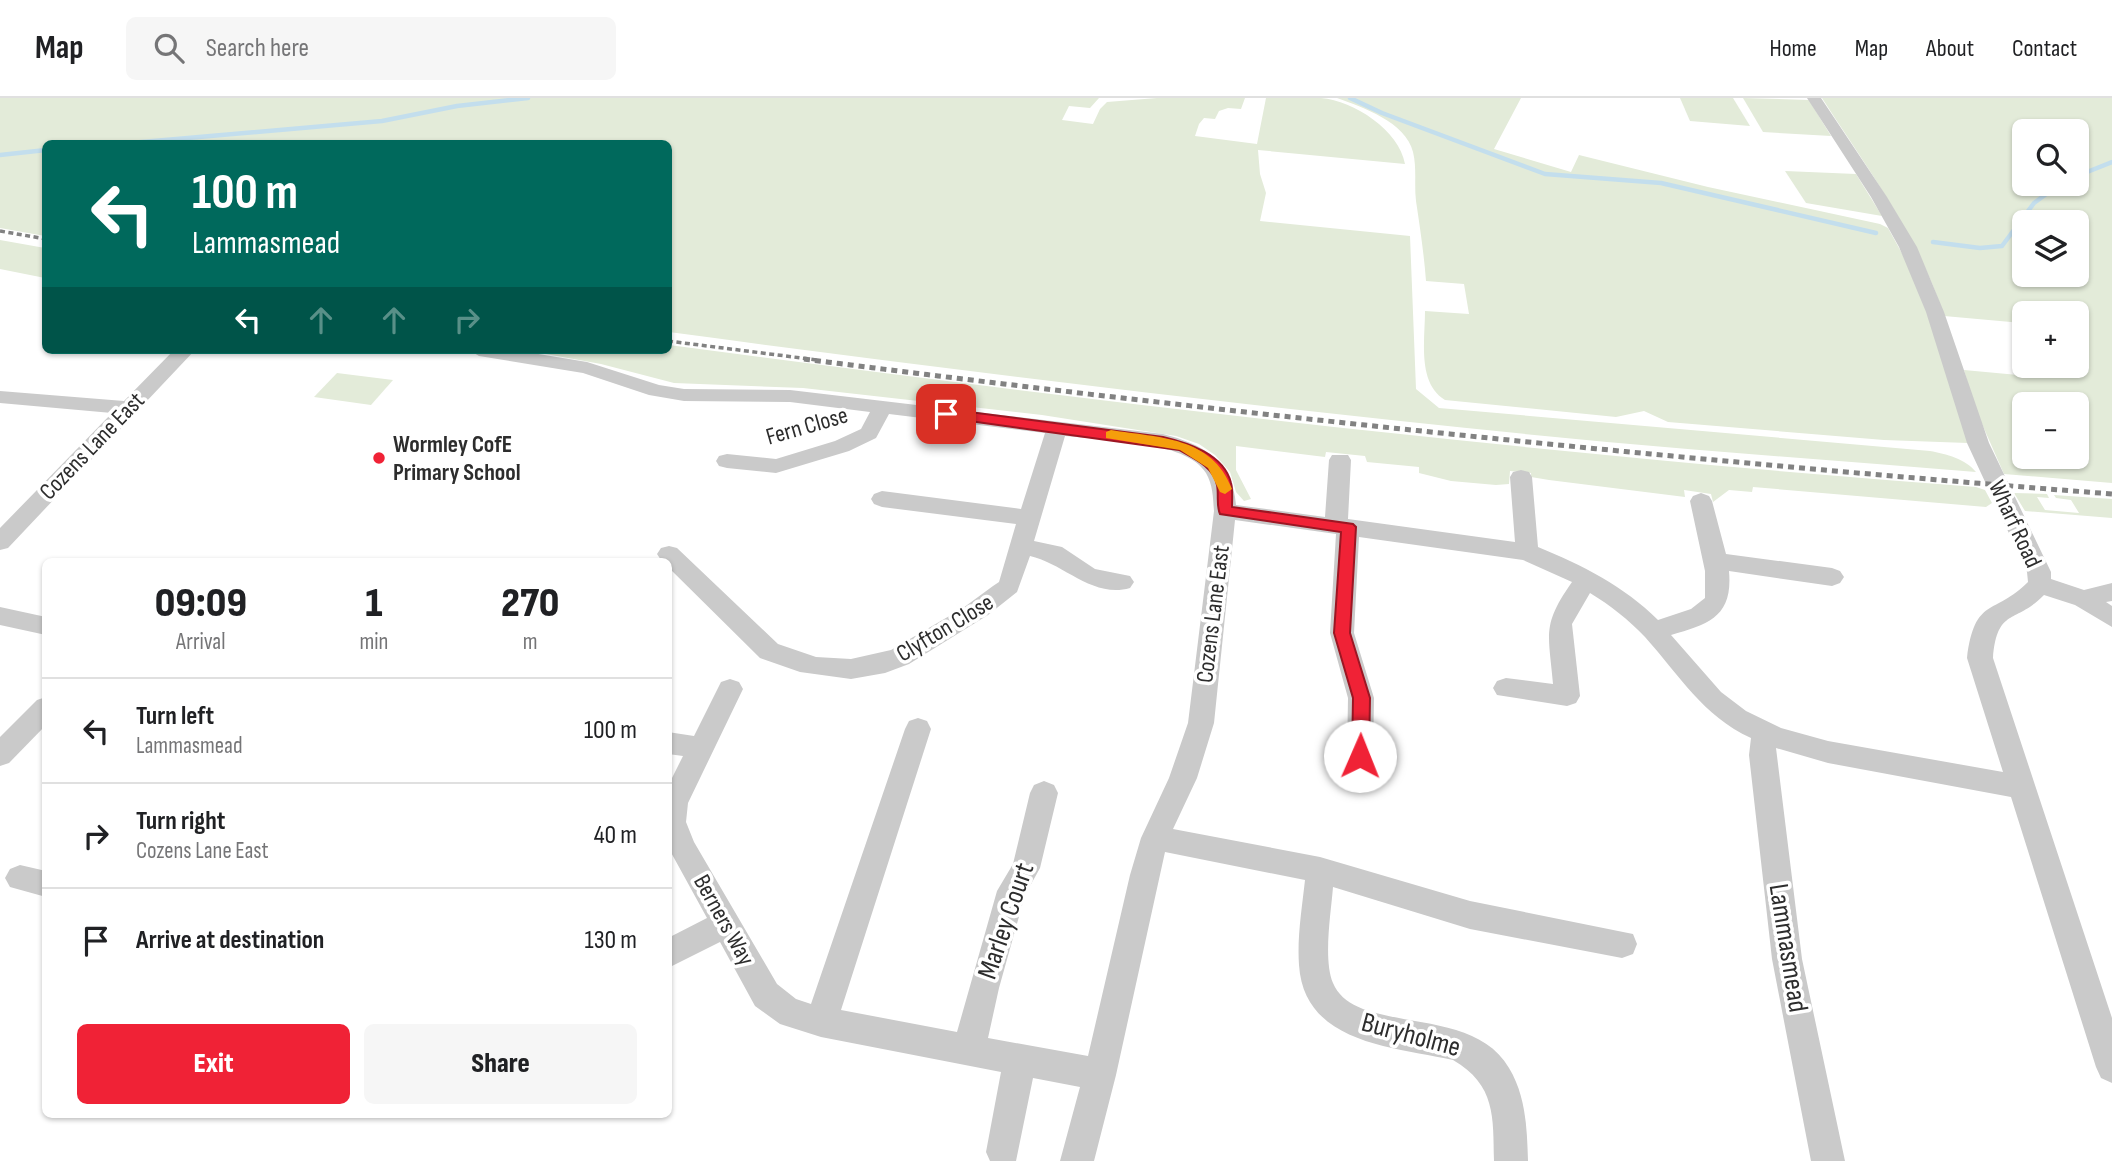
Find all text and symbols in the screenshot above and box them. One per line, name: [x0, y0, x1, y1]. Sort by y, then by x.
search box: [126, 17, 616, 80]
text: Map: [35, 28, 84, 68]
icon: search: [150, 29, 188, 67]
text: Search here: [206, 33, 309, 64]
text: Home: [1769, 34, 1817, 63]
text: Map: [1855, 34, 1888, 63]
text: About: [1926, 34, 1974, 63]
text: Contact: [2012, 34, 2077, 63]
map controls: [2012, 119, 2089, 469]
button: search: [2012, 119, 2089, 196]
text: 100 m: [192, 164, 298, 223]
icon: left: [77, 168, 168, 259]
button: layers: [2012, 210, 2089, 287]
text: Lammasmead: [192, 224, 340, 263]
icon: left: [229, 301, 267, 339]
icon: ahead: [302, 301, 340, 339]
icon: ahead: [375, 301, 413, 339]
icon: right: [448, 301, 486, 339]
button: +: [2012, 301, 2089, 378]
pin: [916, 384, 976, 444]
street label: Cozens Lane East: [34, 386, 150, 506]
button: −: [2012, 392, 2089, 469]
icon: arrive: [927, 395, 965, 433]
street label: Fern Close: [763, 401, 851, 451]
place label: Wormley CofE Primary School: [393, 430, 521, 487]
marker: Wormley CofE Primary School: [371, 450, 387, 466]
street label: Wharf Road: [1982, 476, 2048, 572]
street label: Cozens Lane East: [1190, 544, 1236, 684]
text: 09:09: [155, 578, 247, 629]
text: 1: [365, 578, 383, 629]
text: 270: [501, 578, 559, 629]
street label: Clyfton Close: [891, 588, 999, 668]
text: Arrival: [176, 628, 225, 656]
text: min: [360, 628, 388, 656]
text: m: [523, 628, 538, 656]
text: Turn left: [136, 701, 214, 732]
icon: left: [77, 712, 115, 750]
text: 100 m: [584, 715, 637, 746]
position arrow: [1323, 719, 1397, 793]
text: Lammasmead: [136, 732, 242, 760]
text: Turn right: [136, 806, 225, 837]
icon: right: [77, 817, 115, 855]
text: 40 m: [594, 820, 637, 851]
text: Cozens Lane East: [136, 837, 269, 865]
street label: Marley Court: [971, 859, 1041, 983]
street label: Berners Way: [687, 869, 761, 971]
street label: Lammasmead: [1762, 881, 1814, 1015]
icon: arrive: [77, 922, 115, 960]
text: Arrive at destination: [136, 925, 324, 956]
text: 130 m: [585, 925, 637, 956]
street label: Buryholme: [1358, 1006, 1464, 1064]
button: Exit: [77, 1024, 350, 1104]
button: Share: [364, 1024, 637, 1104]

